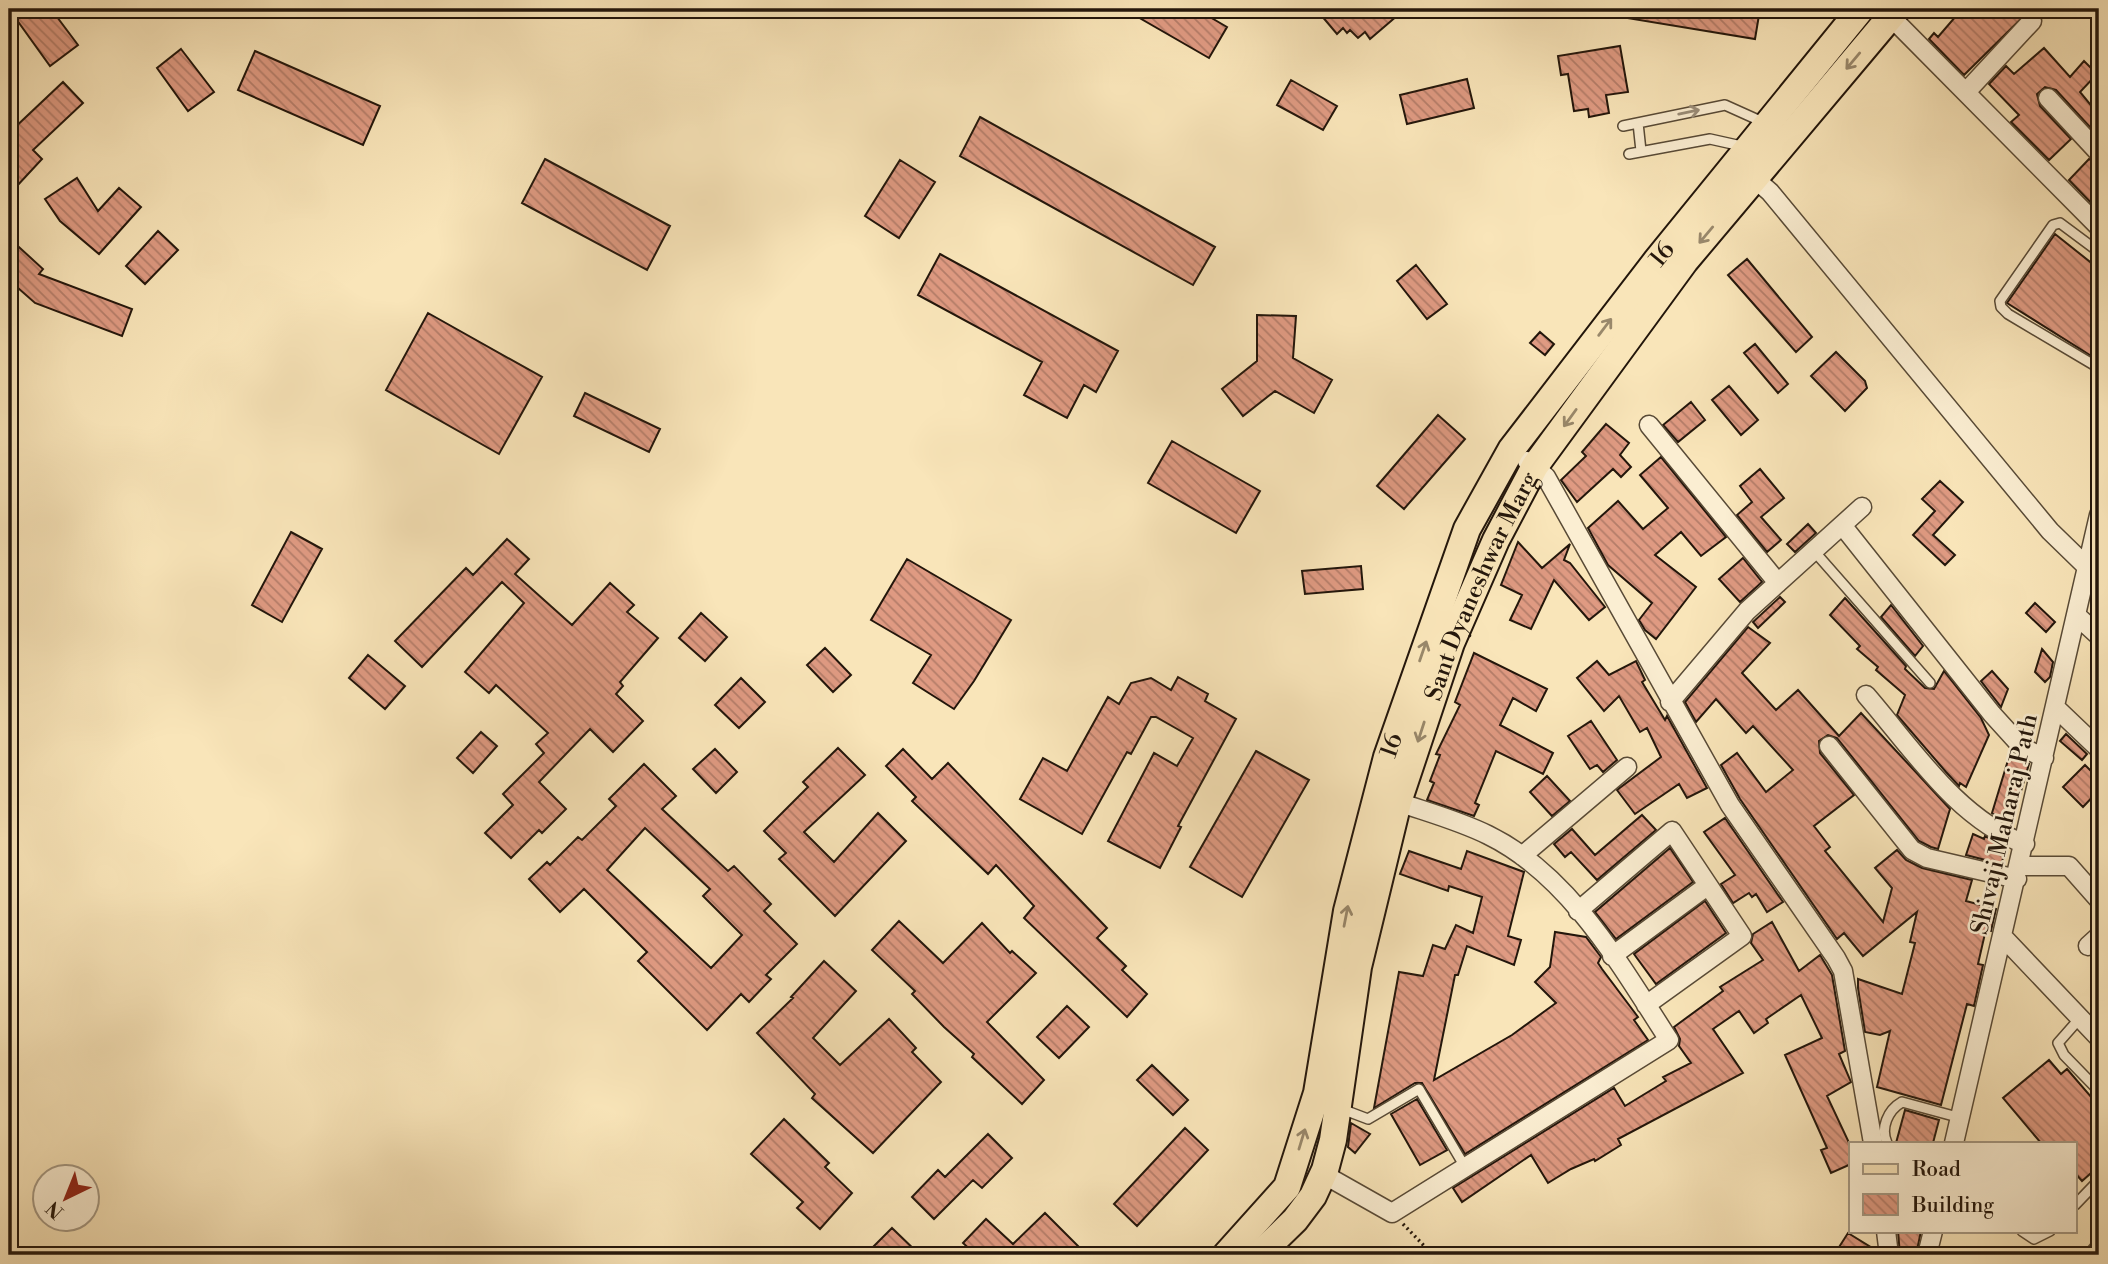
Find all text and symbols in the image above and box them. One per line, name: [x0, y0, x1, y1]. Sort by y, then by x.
one-way arrow: [1845, 52, 1861, 70]
one-way arrow: [1677, 104, 1700, 118]
one-way arrow: [1698, 226, 1714, 244]
street label: 16: [1643, 236, 1682, 273]
one-way arrow: [1598, 319, 1613, 337]
one-way arrow: [1563, 408, 1578, 427]
street label: Sant Dyaneshwar Marg: [1419, 466, 1545, 705]
one-way arrow: [1417, 640, 1430, 662]
street label: Shivaji Maharaj Path: [1965, 711, 2045, 938]
one-way arrow: [1414, 721, 1427, 743]
street label: 16: [1374, 729, 1410, 762]
one-way arrow: [1340, 905, 1354, 928]
one-way arrow: [1297, 1128, 1310, 1150]
legend: [1849, 1142, 2076, 1232]
text: Road: [1912, 1157, 1961, 1183]
north arrow: [32, 1162, 102, 1232]
text: Building: [1911, 1193, 1994, 1219]
text: N: [41, 1196, 69, 1224]

